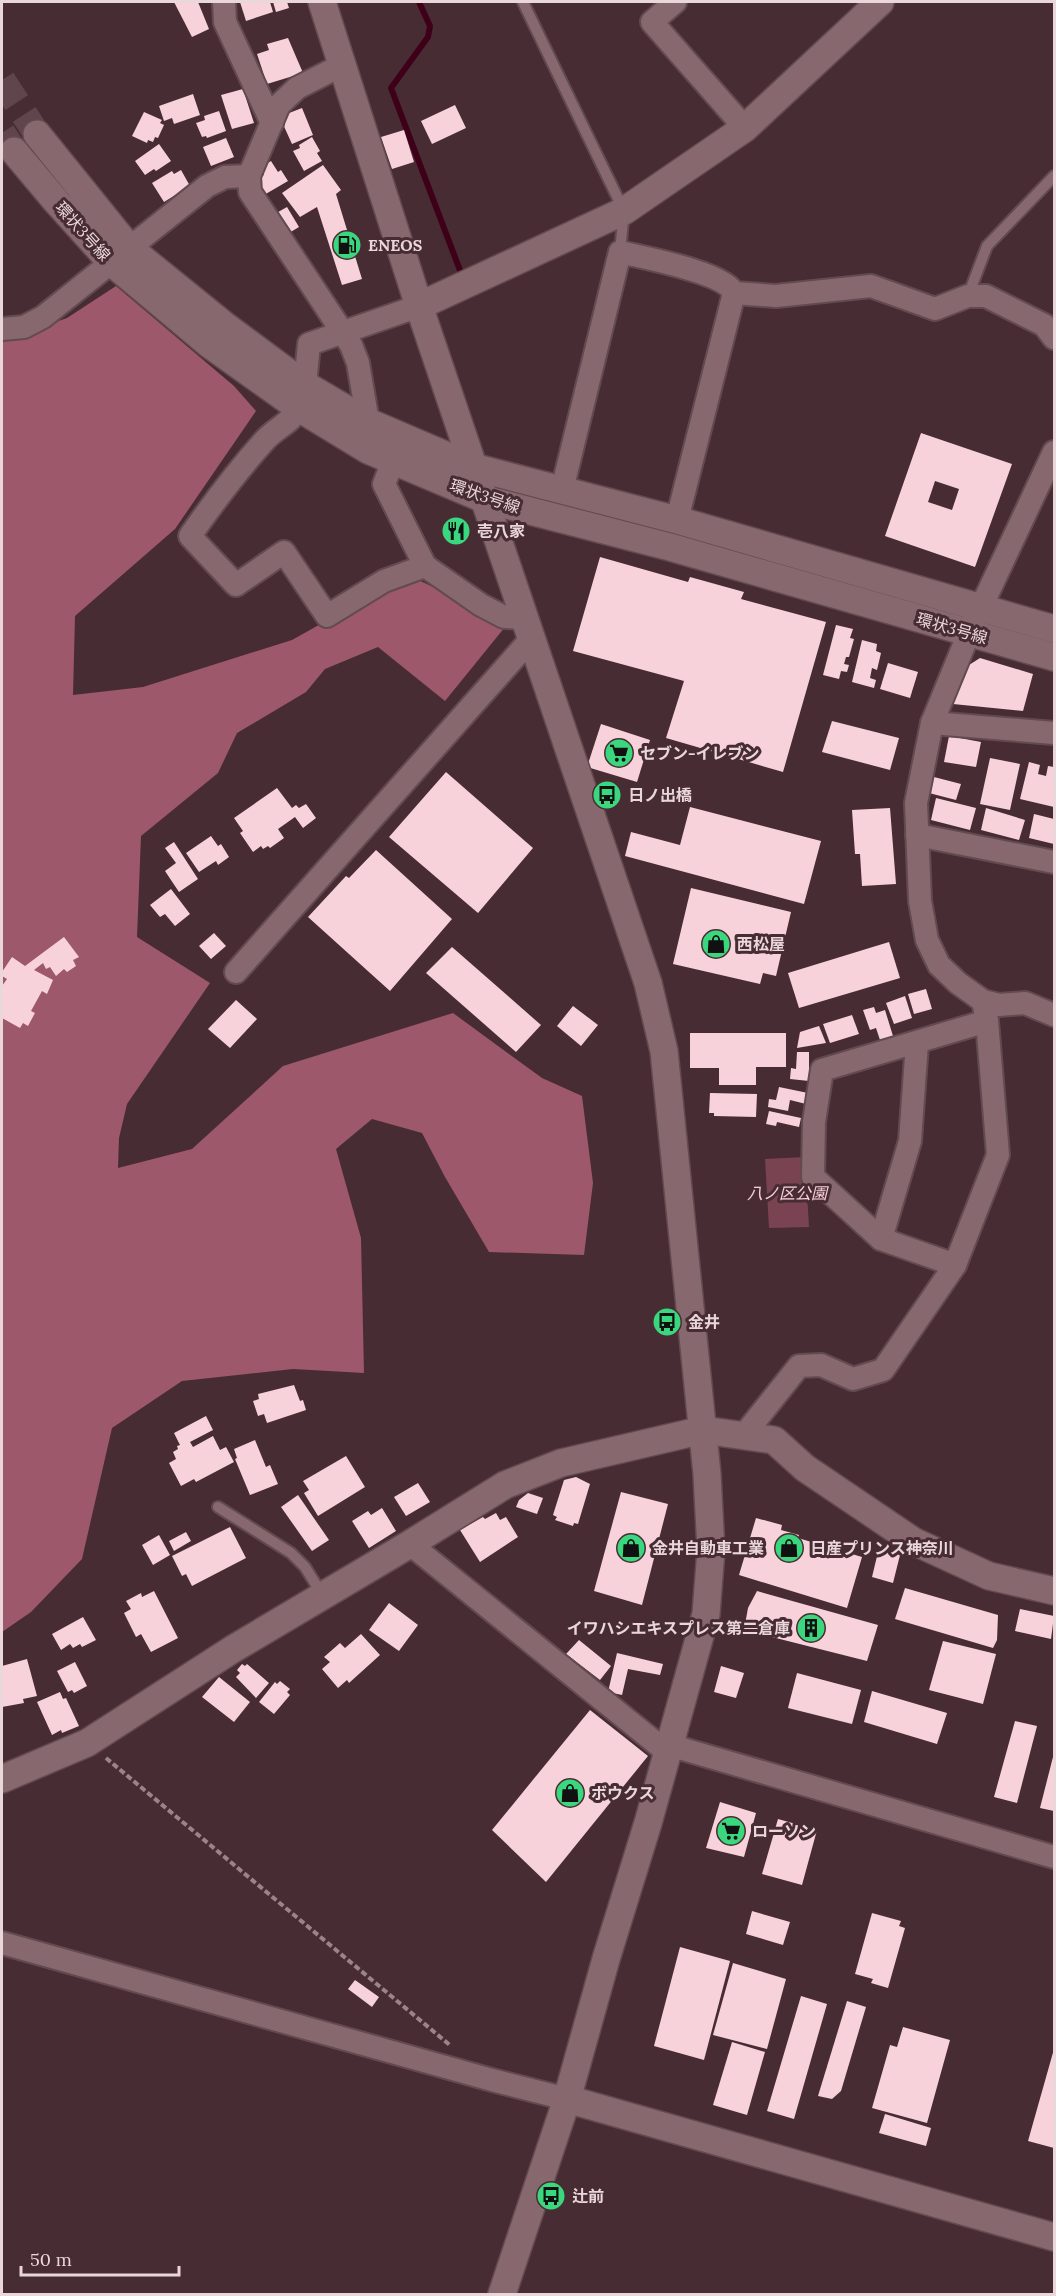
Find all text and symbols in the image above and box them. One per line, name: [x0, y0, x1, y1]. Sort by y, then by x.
street label: 環状3号線: [51, 197, 115, 265]
fuel station icon: ENEOS: [331, 229, 363, 261]
place label: ENEOS: [368, 235, 423, 255]
street label: 環状3号線: [447, 475, 523, 517]
restaurant icon: 壱八家: [440, 515, 472, 547]
place label: 壱八家: [477, 521, 525, 541]
street label: 環状3号線: [914, 608, 990, 648]
supermarket icon: セブン-イレブン: [603, 737, 635, 769]
place label: セブン-イレブン: [640, 743, 760, 763]
bus stop icon: 日ノ出橋: [591, 779, 623, 811]
place label: 日ノ出橋: [628, 785, 692, 805]
shop icon: 西松屋: [700, 928, 732, 960]
place label: 西松屋: [737, 934, 785, 954]
park label: 八ノ区公園: [747, 1183, 829, 1203]
bus stop icon: 金井: [651, 1306, 683, 1338]
place label: 金井: [688, 1312, 720, 1332]
shop icon: 金井自動車工業: [615, 1532, 647, 1564]
shop icon: 日産プリンス神奈川: [773, 1532, 805, 1564]
place label: 金井自動車工業: [652, 1538, 764, 1558]
place label: 日産プリンス神奈川: [810, 1538, 954, 1558]
building icon: イワハシエキスプレス第二倉庫: [795, 1612, 827, 1644]
place label: イワハシエキスプレス第二倉庫: [567, 1618, 790, 1638]
shop icon: ボウクス: [554, 1777, 586, 1809]
place label: ボウクス: [591, 1783, 655, 1803]
supermarket icon: ローソン: [715, 1815, 747, 1847]
place label: ローソン: [752, 1821, 816, 1841]
bus stop icon: 辻前: [535, 2180, 567, 2212]
place label: 辻前: [572, 2186, 604, 2206]
scale bar: [21, 2239, 178, 2277]
text: 50 m: [30, 2248, 72, 2271]

